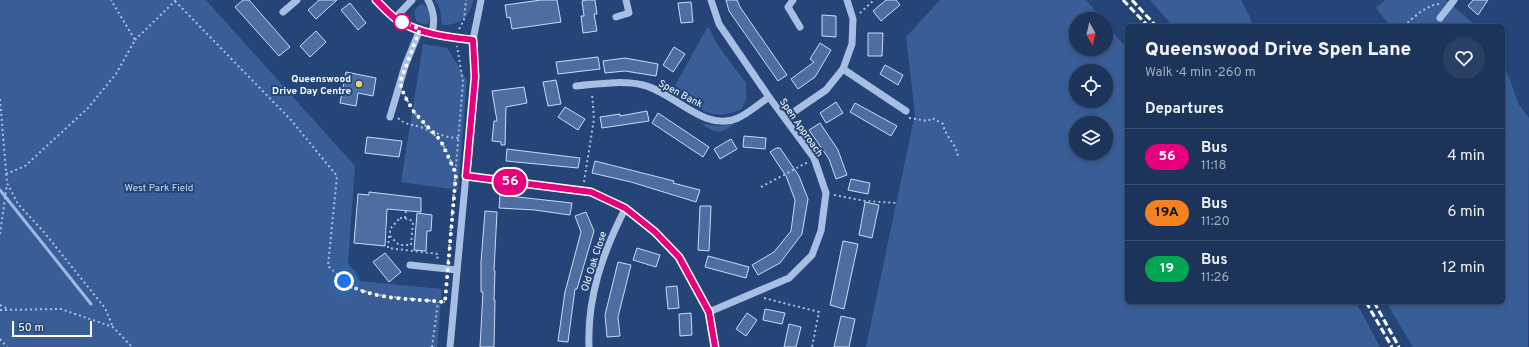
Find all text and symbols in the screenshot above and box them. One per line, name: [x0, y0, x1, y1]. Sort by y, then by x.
north arrow: [1069, 12, 1113, 56]
map controls: [1069, 12, 1113, 160]
unlabelled marker: [393, 13, 411, 31]
button: heart: [1443, 37, 1485, 79]
text: Queenswood Drive Spen Lane: [1145, 38, 1411, 62]
button: locate: [1069, 64, 1113, 108]
text: Walk · 4 min · 260 m: [1145, 65, 1256, 81]
place label: Queenswood Drive Day Centre: [272, 73, 351, 98]
street label: Spen Bank: [656, 77, 705, 111]
marker: Queenswood Drive Day Centre: [354, 79, 364, 89]
street label: Spen Approach: [776, 96, 826, 160]
text: Departures: [1145, 100, 1224, 119]
button: layers: [1069, 116, 1113, 160]
text: Bus: [1201, 139, 1228, 158]
text: 4 min: [1447, 147, 1485, 166]
text: 56: [1158, 148, 1176, 165]
text: 11:18: [1201, 158, 1226, 174]
line badge: 56: [492, 169, 528, 195]
text: 56: [501, 173, 519, 190]
park label: West Park Field: [125, 182, 193, 195]
text: Bus: [1201, 195, 1228, 214]
text: 6 min: [1448, 203, 1485, 222]
text: 19A: [1155, 204, 1179, 221]
text: 11:20: [1201, 214, 1230, 230]
street label: Old Oak Close: [579, 230, 610, 293]
text: Bus: [1201, 251, 1228, 270]
text: 12 min: [1442, 259, 1485, 278]
text: 19: [1160, 260, 1174, 277]
text: 11:26: [1201, 270, 1229, 286]
your location: [334, 271, 354, 291]
scale bar: [12, 319, 92, 338]
text: 50 m: [18, 321, 44, 335]

